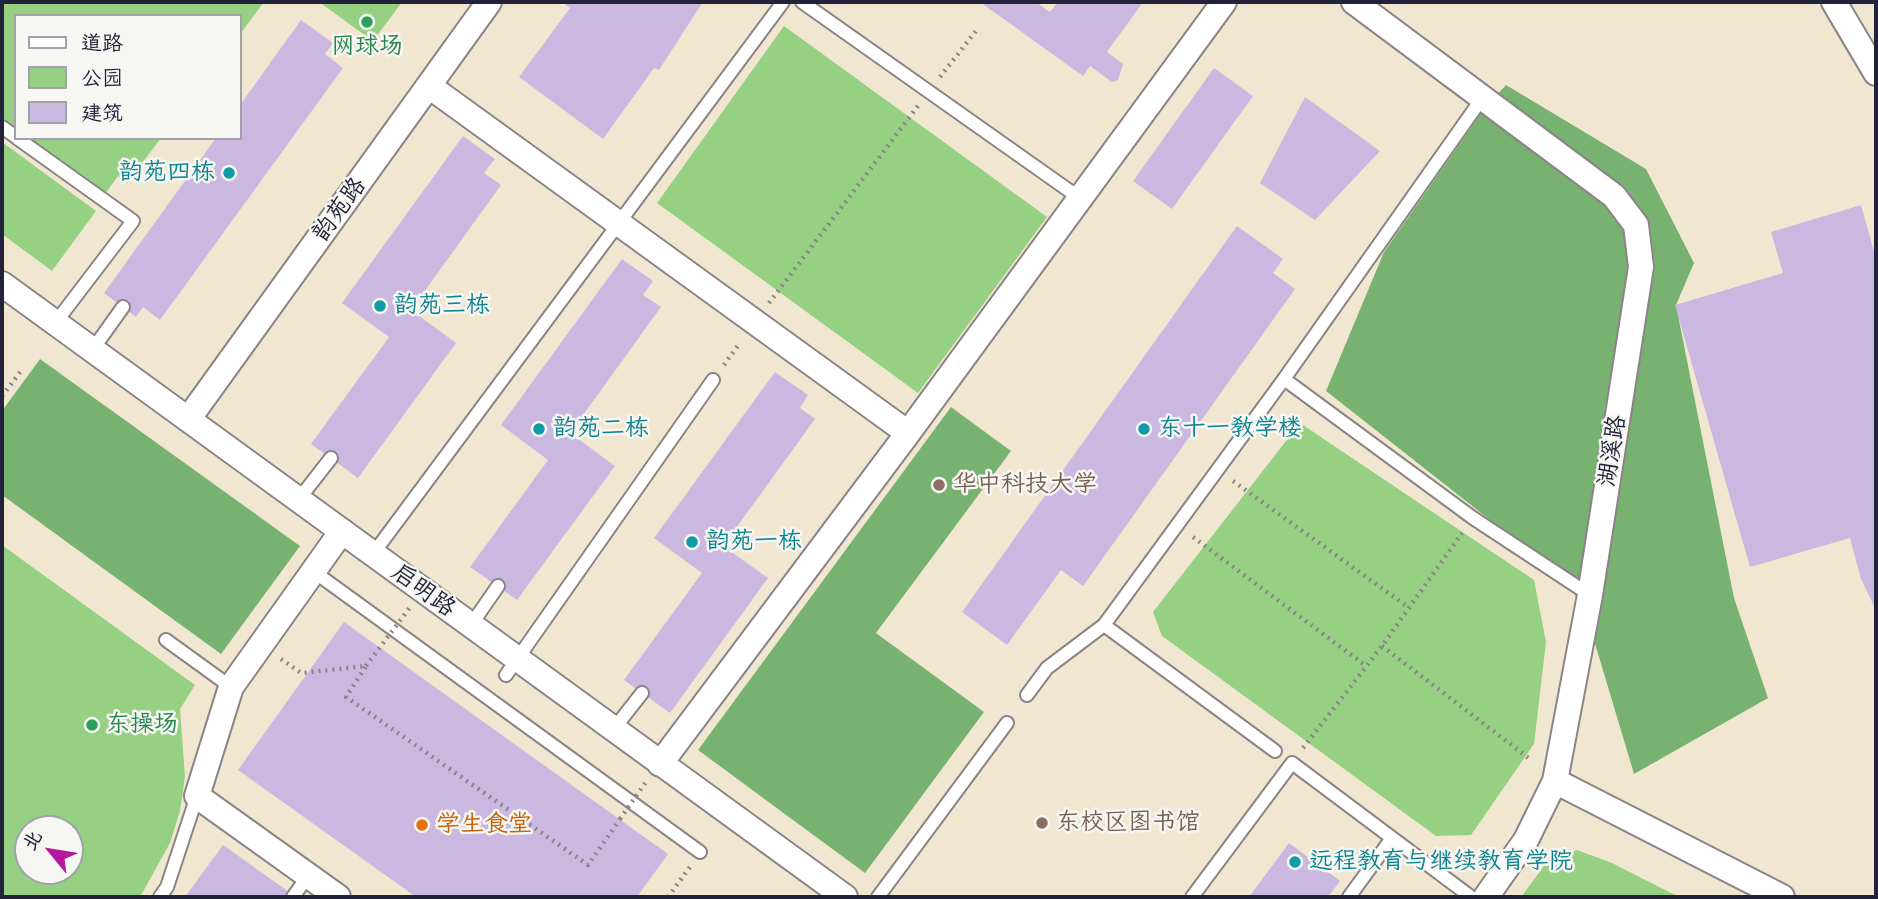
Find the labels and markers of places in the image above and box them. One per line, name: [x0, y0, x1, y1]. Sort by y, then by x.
marker: 网球场: [359, 14, 375, 30]
place label: 网球场: [331, 33, 403, 61]
place label: 韵苑四栋: [119, 159, 215, 187]
marker: 韵苑四栋: [221, 165, 237, 181]
place label: 韵苑三栋: [394, 292, 490, 320]
marker: 韵苑三栋: [372, 298, 388, 314]
place label: 韵苑二栋: [553, 415, 649, 443]
place label: 东十一教学楼: [1158, 415, 1302, 443]
marker: 韵苑二栋: [531, 421, 547, 437]
marker: 东十一教学楼: [1136, 421, 1152, 437]
place label: 华中科技大学: [953, 471, 1097, 499]
marker: 华中科技大学: [931, 477, 947, 493]
place label: 韵苑一栋: [706, 528, 802, 556]
marker: 韵苑一栋: [684, 534, 700, 550]
place label: 东操场: [106, 711, 178, 739]
marker: 东操场: [84, 717, 100, 733]
place label: 东校区图书馆: [1056, 809, 1200, 837]
place label: 学生食堂: [436, 811, 532, 839]
marker: 东校区图书馆: [1034, 815, 1050, 831]
marker: 学生食堂: [414, 817, 430, 833]
place label: 远程教育与继续教育学院: [1309, 848, 1573, 876]
marker: 远程教育与继续教育学院: [1287, 854, 1303, 870]

